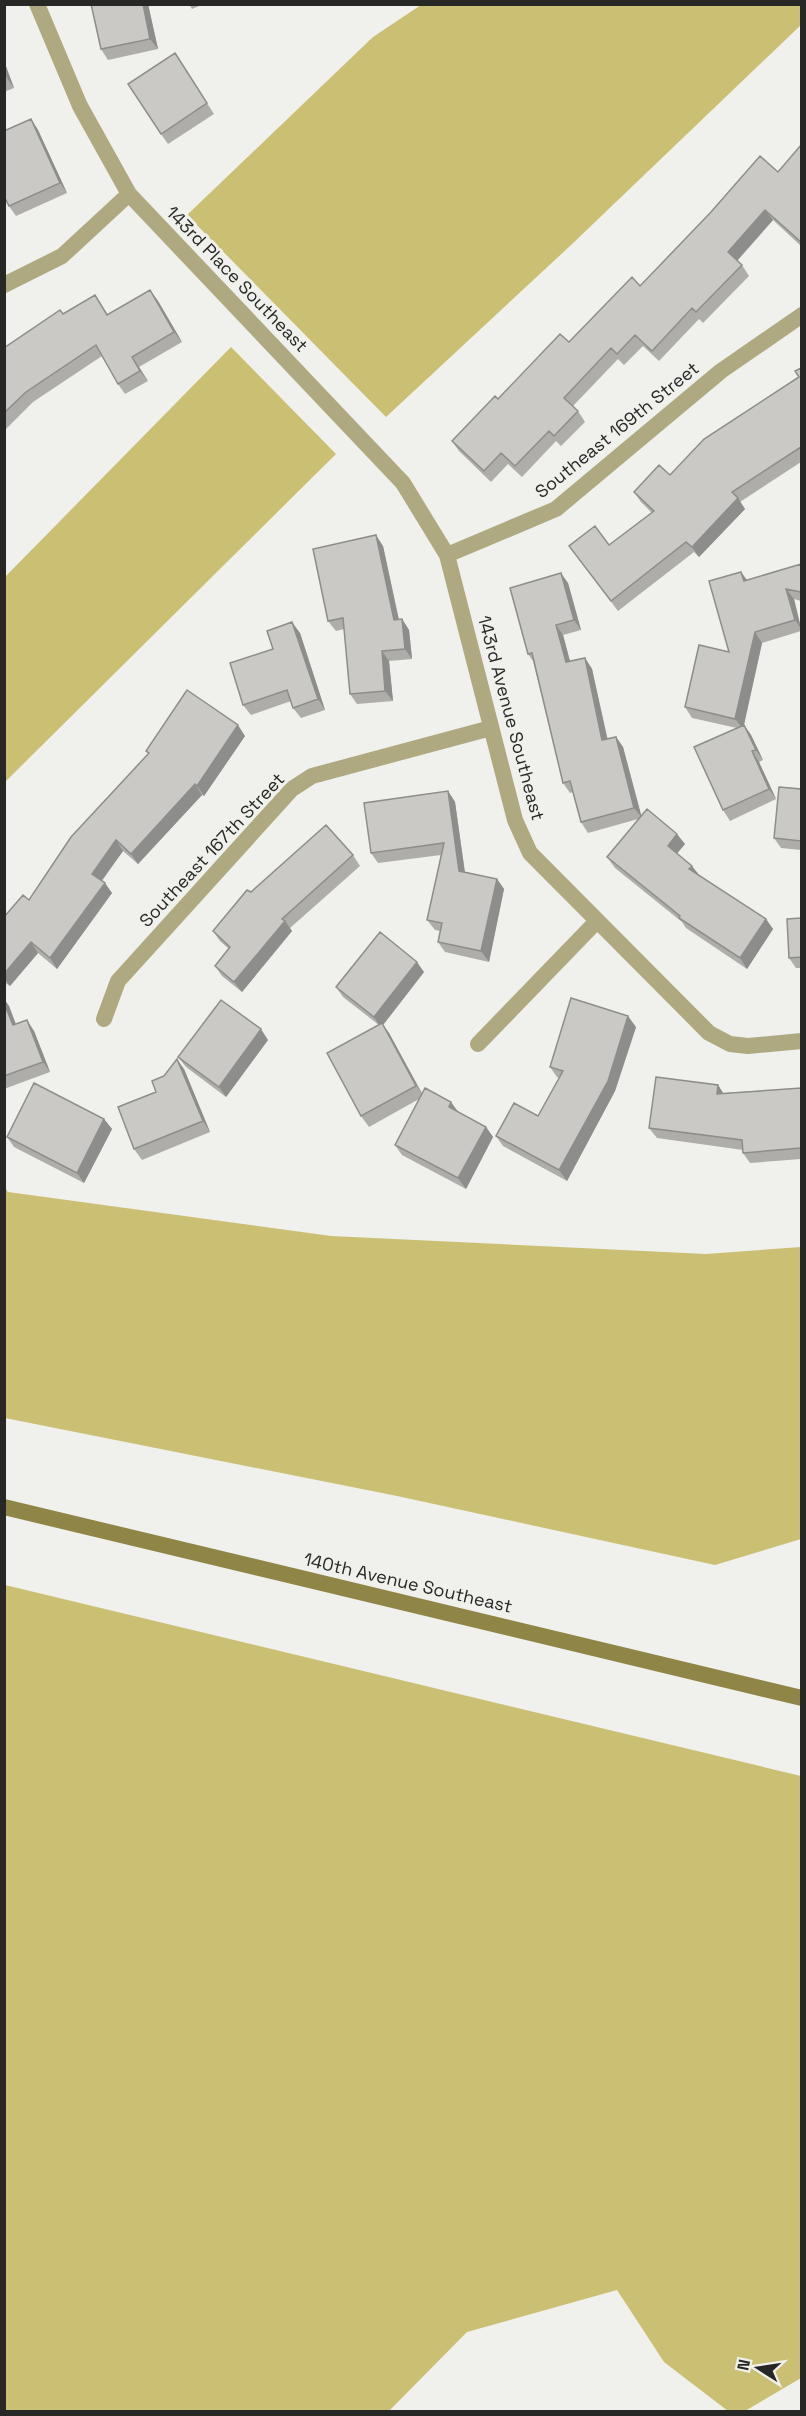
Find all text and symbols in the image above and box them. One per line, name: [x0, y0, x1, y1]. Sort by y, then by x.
street label: 143rd Place Southeast: [161, 201, 313, 357]
street label: Southeast 169th Street: [530, 356, 703, 503]
street label: 143rd Avenue Southeast: [473, 613, 550, 823]
street label: Southeast 167th Street: [134, 768, 289, 932]
street label: 140th Avenue Southeast: [302, 1547, 515, 1618]
north arrow: [728, 2338, 788, 2398]
text: N: [732, 2358, 755, 2372]

